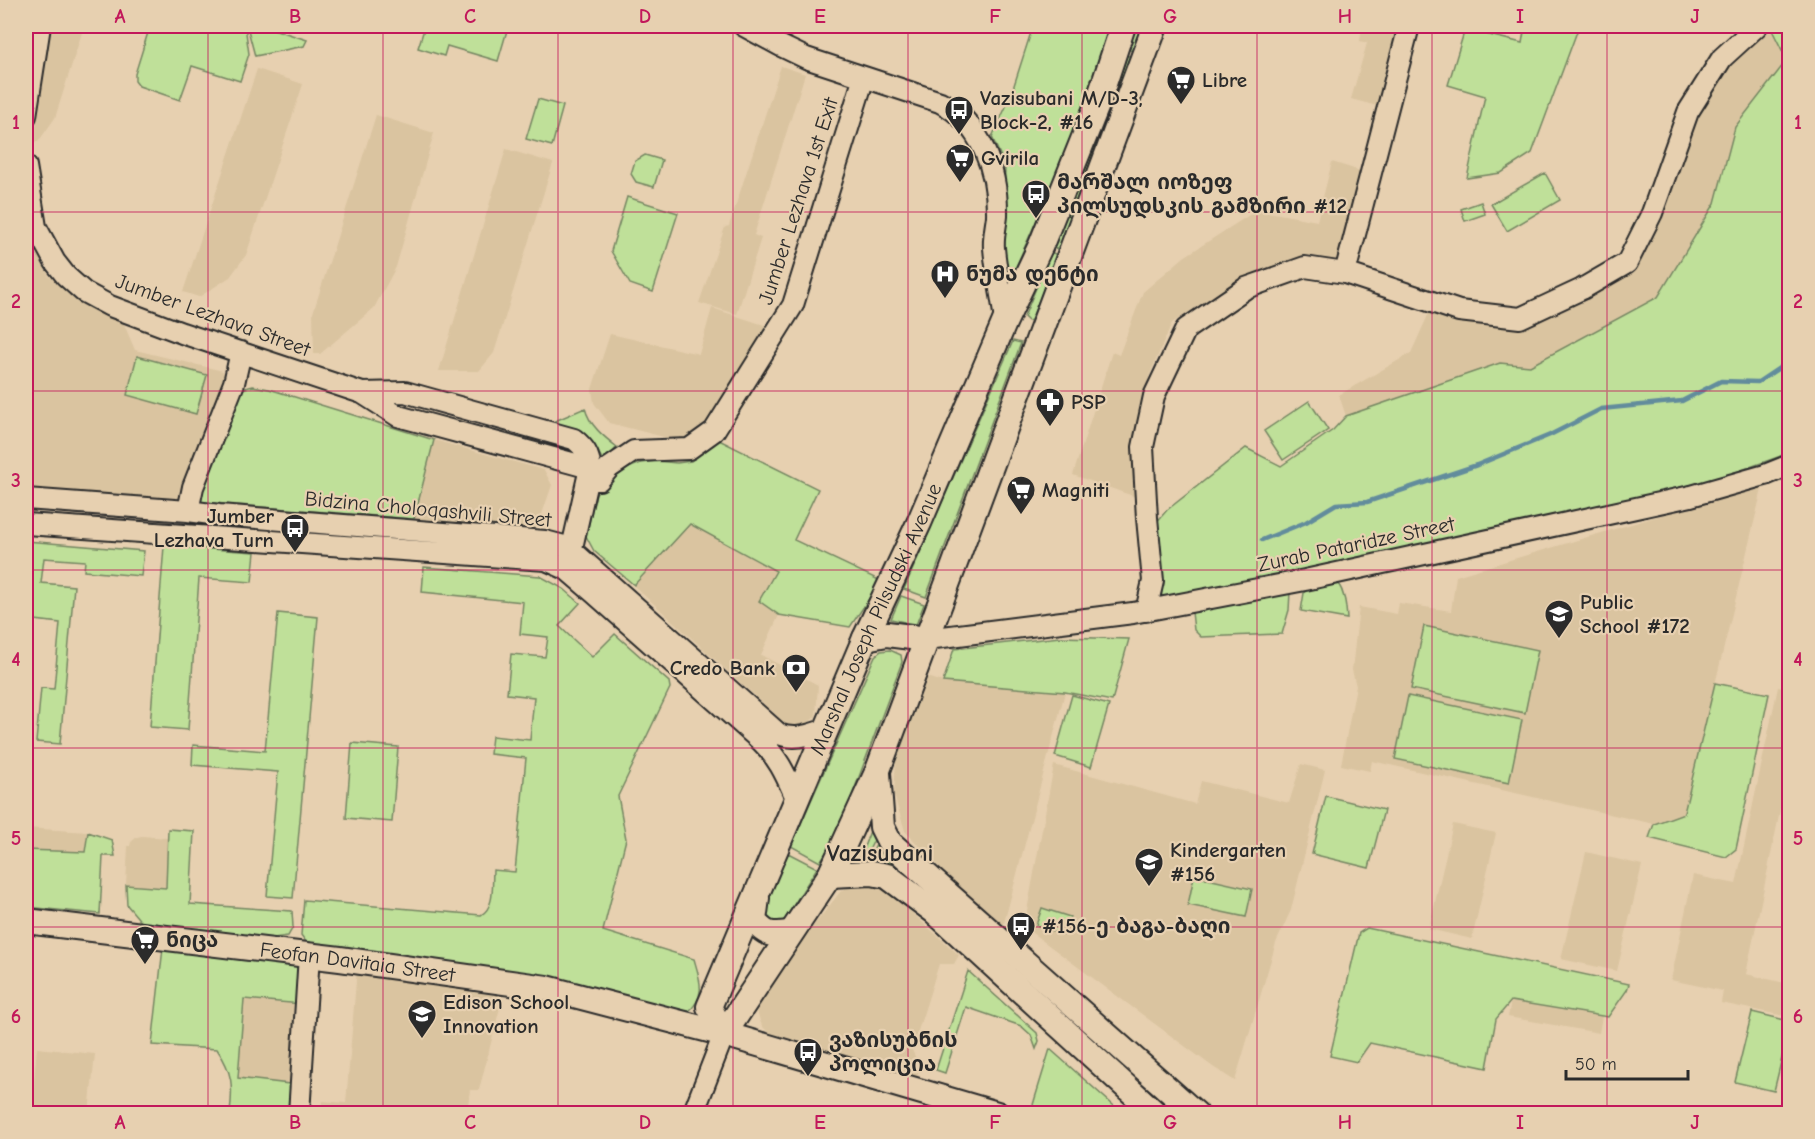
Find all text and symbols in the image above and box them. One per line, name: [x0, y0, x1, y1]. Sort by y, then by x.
text: A: [114, 5, 126, 28]
text: B: [289, 5, 301, 28]
text: C: [464, 5, 476, 28]
text: D: [639, 5, 651, 28]
text: E: [814, 5, 826, 28]
text: F: [989, 5, 1001, 28]
text: G: [1163, 5, 1177, 28]
text: H: [1338, 5, 1352, 28]
text: I: [1516, 5, 1524, 28]
text: J: [1690, 5, 1700, 28]
supermarket icon: Libre: [1165, 64, 1197, 106]
place label: Libre: [1202, 68, 1247, 92]
place label: Vazisubani M/D-3, Block-2, #16: [980, 86, 1143, 134]
street label: Jumber Lezhava 1st Exit: [753, 93, 843, 308]
bus stop icon: Vazisubani M/D-3, Block-2, #16: [943, 94, 975, 136]
text: 1: [12, 111, 20, 134]
text: 1: [1794, 111, 1802, 134]
supermarket icon: Gvirila: [944, 142, 976, 184]
place label: Gvirila: [981, 146, 1039, 170]
place label: მარშალ იოზეფ პილსუდსკის გამზირი #12: [1057, 170, 1347, 219]
bus stop icon: მარშალ იოზეფ პილსუდსკის გამზირი #12: [1020, 178, 1052, 220]
hospital icon: ნუმა დენტი: [929, 258, 961, 300]
place label: ნუმა დენტი: [966, 262, 1099, 287]
street label: Jumber Lezhava Street: [112, 269, 315, 362]
text: 2: [11, 290, 21, 313]
text: 2: [1793, 290, 1803, 313]
pharmacy icon: PSP: [1034, 386, 1066, 428]
place label: PSP: [1071, 390, 1106, 414]
text: 3: [11, 469, 21, 492]
text: 3: [1793, 469, 1803, 492]
supermarket icon: Magniti: [1005, 474, 1037, 516]
place label: Magniti: [1042, 478, 1110, 502]
street label: Marshal Joseph Pilsudski Avenue: [805, 480, 946, 759]
street label: Bidzina Choloqashvili Street: [304, 486, 553, 532]
place label: Jumber Lezhava Turn: [154, 504, 275, 552]
street label: Zurab Pataridze Street: [1255, 511, 1458, 577]
bus stop icon: Jumber Lezhava Turn: [279, 512, 311, 554]
place label: Public School #172: [1580, 590, 1690, 638]
school or university icon: Public School #172: [1543, 598, 1575, 640]
text: 4: [11, 648, 21, 671]
text: 4: [1793, 648, 1803, 671]
bank icon: Credo Bank: [780, 652, 812, 694]
place label: Credo Bank: [670, 656, 776, 680]
text: 5: [11, 827, 21, 850]
text: 5: [1793, 827, 1803, 850]
place label: Kindergarten #156: [1170, 838, 1286, 886]
district label: Vazisubani: [827, 839, 933, 867]
school or university icon: Kindergarten #156: [1133, 846, 1165, 888]
bus stop icon: #156-ე ბაგა-ბაღი: [1005, 910, 1037, 952]
place label: #156-ე ბაგა-ბაღი: [1042, 914, 1231, 939]
supermarket icon: ნიცა: [129, 924, 161, 966]
place label: ნიცა: [166, 928, 218, 952]
street label: Feofan Davitaia Street: [259, 937, 458, 987]
place label: Edison School Innovation: [443, 990, 569, 1038]
school or university icon: Edison School Innovation: [406, 998, 438, 1040]
text: 6: [11, 1005, 21, 1028]
text: 6: [1793, 1005, 1803, 1028]
place label: ვაზისუბნის პოლიცია: [829, 1028, 958, 1077]
bus stop icon: ვაზისუბნის პოლიცია: [792, 1036, 824, 1078]
scale bar: [1566, 1043, 1688, 1081]
text: 50 m: [1575, 1054, 1617, 1075]
text: A: [114, 1111, 126, 1134]
text: B: [289, 1111, 301, 1134]
text: C: [464, 1111, 476, 1134]
text: D: [639, 1111, 651, 1134]
text: E: [814, 1111, 826, 1134]
text: F: [989, 1111, 1001, 1134]
text: G: [1163, 1111, 1177, 1134]
text: H: [1338, 1111, 1352, 1134]
text: I: [1516, 1111, 1524, 1134]
text: J: [1690, 1111, 1700, 1134]

